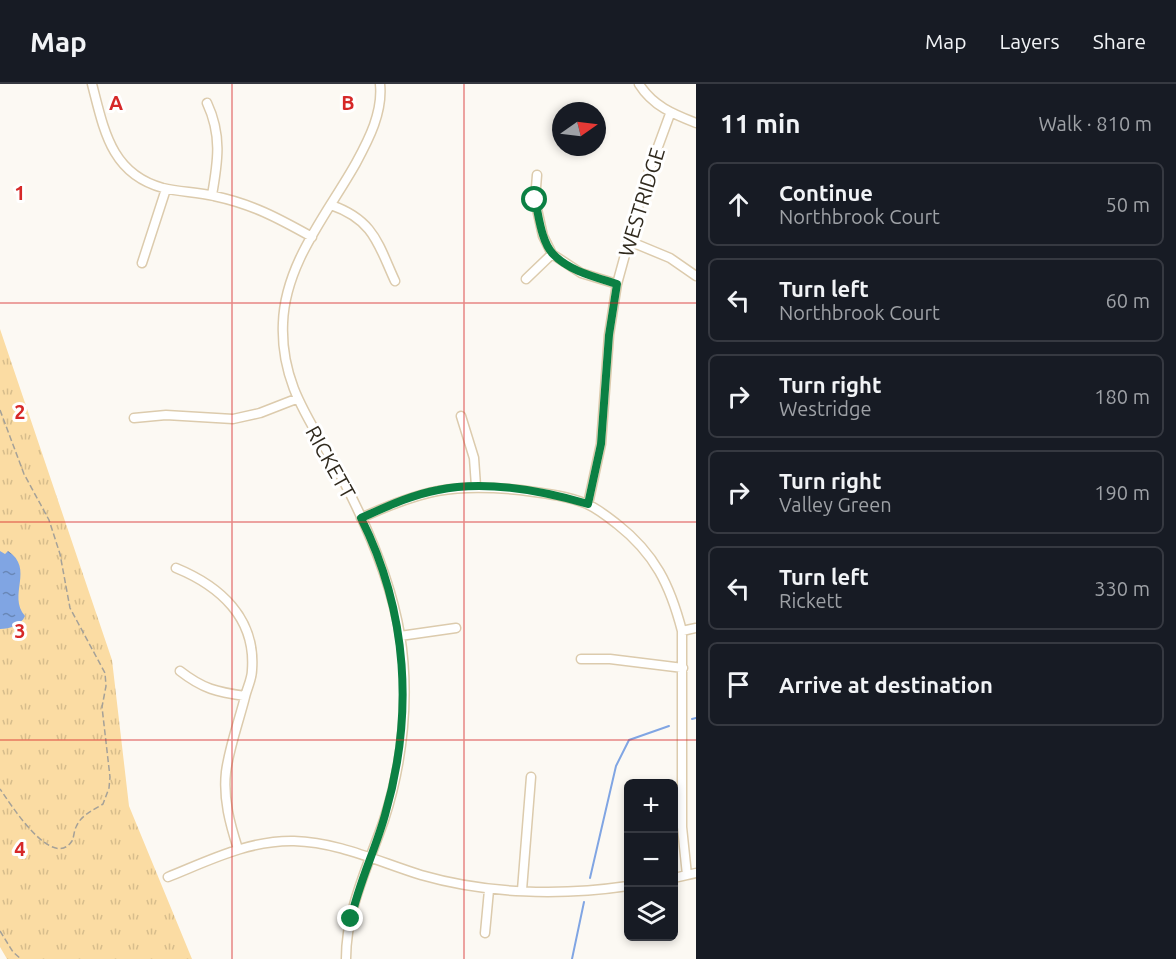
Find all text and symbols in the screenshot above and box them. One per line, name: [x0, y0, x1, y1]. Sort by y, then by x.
text: Map: [30, 26, 87, 57]
text: Map: [925, 29, 966, 53]
text: Layers: [999, 29, 1060, 53]
text: Share: [1093, 29, 1146, 53]
text: A: [109, 91, 123, 114]
text: B: [341, 91, 355, 114]
north arrow: [552, 102, 606, 156]
text: 11 min: [720, 109, 800, 138]
text: Walk · 810 m: [1039, 112, 1152, 135]
street label: WESTRIDGE: [613, 145, 669, 259]
text: Continue: [779, 180, 873, 205]
text: 1: [14, 181, 26, 204]
route start: [521, 186, 547, 212]
icon: ahead: [722, 188, 755, 221]
text: 50 m: [1106, 193, 1150, 216]
text: Northbrook Court: [779, 205, 940, 228]
text: Turn left: [779, 276, 869, 301]
icon: left: [722, 284, 755, 317]
text: 60 m: [1106, 289, 1150, 312]
text: Northbrook Court: [779, 301, 940, 324]
text: Turn right: [779, 372, 881, 397]
icon: right: [722, 380, 755, 413]
text: 180 m: [1094, 385, 1150, 408]
text: Westridge: [779, 397, 871, 420]
text: 2: [14, 400, 26, 423]
street label: RICKETT: [301, 421, 361, 503]
text: Turn right: [779, 468, 881, 493]
icon: right: [722, 476, 755, 509]
text: 190 m: [1094, 481, 1150, 504]
text: Valley Green: [779, 493, 892, 516]
text: Turn left: [779, 564, 869, 589]
icon: left: [722, 572, 755, 605]
text: 330 m: [1094, 577, 1150, 600]
text: Rickett: [779, 589, 842, 612]
text: 3: [14, 619, 26, 642]
icon: arrive: [722, 668, 755, 701]
text: Arrive at destination: [779, 672, 993, 697]
map controls: [624, 779, 678, 941]
button: +: [624, 779, 678, 833]
button: −: [624, 833, 678, 887]
text: 4: [14, 837, 26, 860]
button: layers: [624, 887, 678, 941]
route end: [337, 905, 363, 931]

